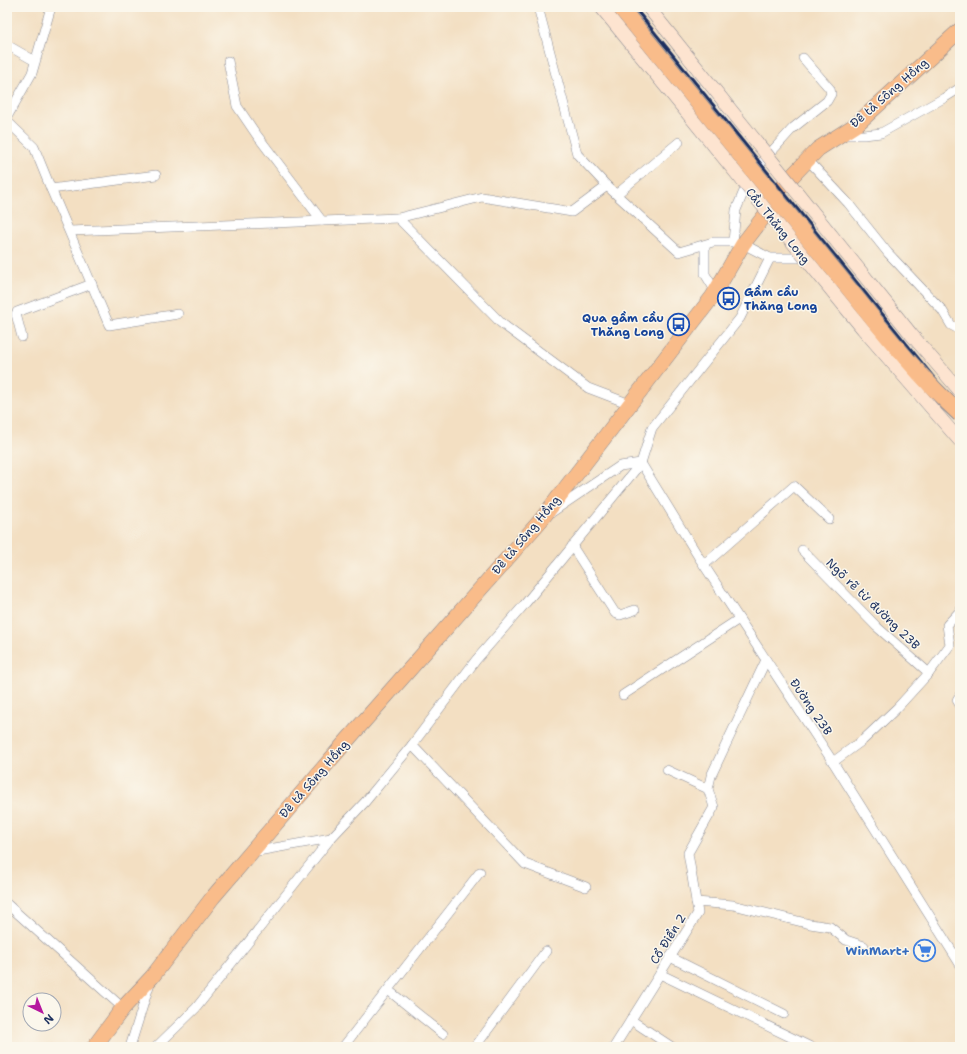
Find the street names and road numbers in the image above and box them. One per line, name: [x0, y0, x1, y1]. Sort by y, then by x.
street label: Đê tả Sông Hồng: [847, 55, 931, 131]
street label: Cầu Thăng Long: [742, 184, 814, 268]
street label: Đê tả Sông Hồng: [488, 492, 564, 578]
street label: Ngõ rẽ từ đường 23B: [823, 555, 923, 653]
street label: Đường 23B: [786, 676, 836, 738]
street label: Đê tả Sông Hồng: [276, 737, 352, 821]
street label: Cổ Điển 2: [646, 911, 690, 967]

